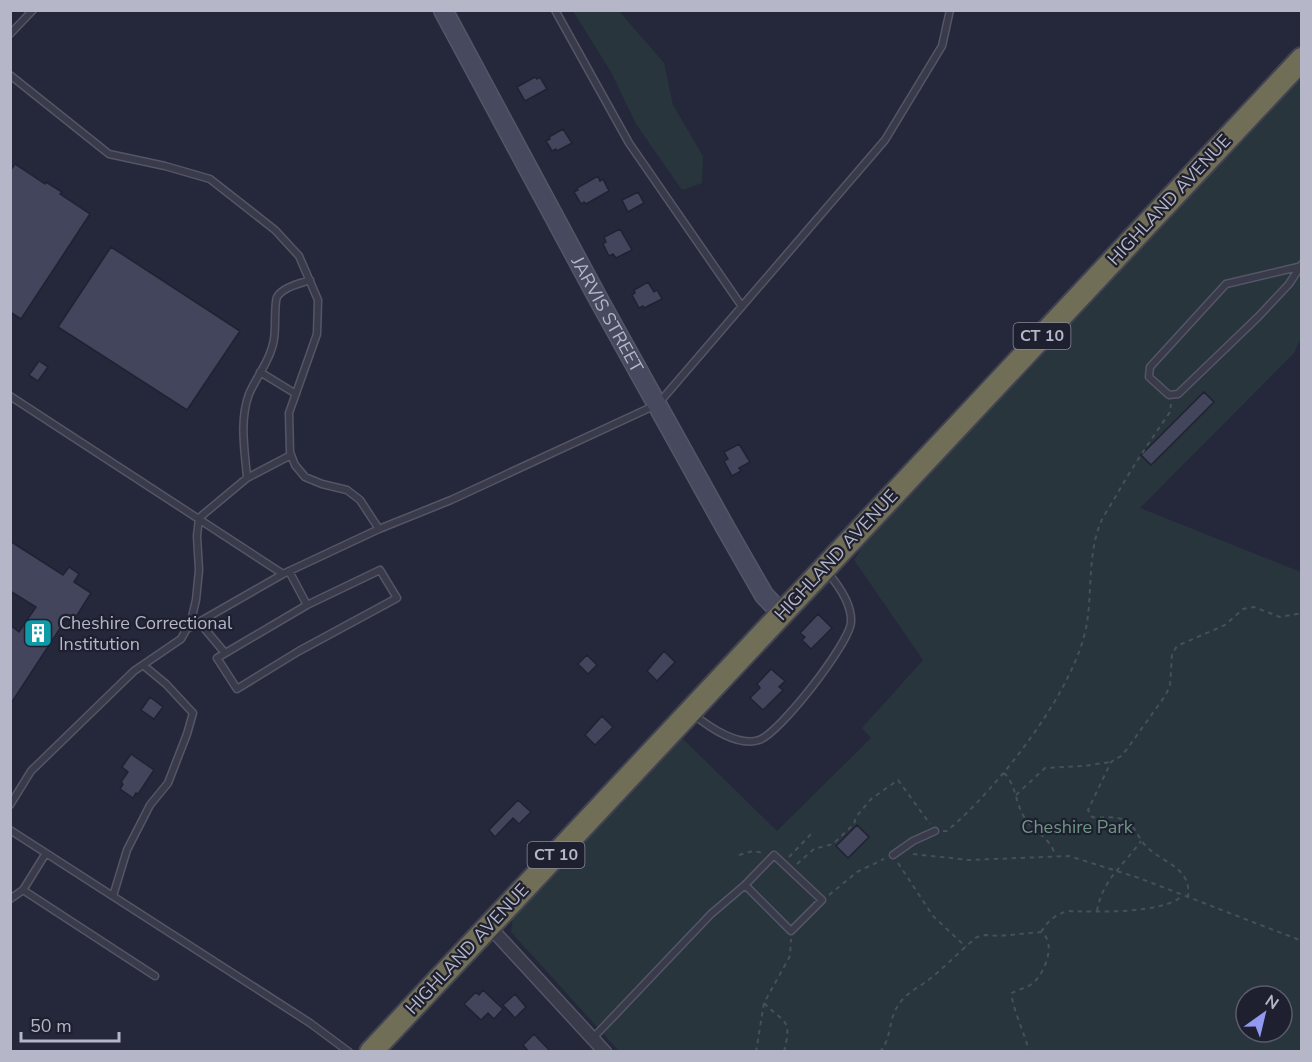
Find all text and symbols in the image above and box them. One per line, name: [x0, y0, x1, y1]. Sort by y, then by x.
street label: HIGHLAND AVENUE: [1102, 129, 1236, 271]
street label: JARVIS STREET: [565, 251, 649, 377]
road number: CT 10: [1014, 323, 1070, 349]
street label: HIGHLAND AVENUE: [769, 484, 903, 626]
place label: Cheshire Correctional Institution: [59, 611, 233, 656]
building icon: Cheshire Correctional Institution: [22, 617, 54, 649]
park label: Cheshire Park: [1021, 815, 1134, 839]
road number: CT 10: [528, 842, 584, 868]
street label: HIGHLAND AVENUE: [400, 878, 534, 1020]
north arrow: [1234, 984, 1294, 1044]
text: N: [1261, 990, 1283, 1015]
scale bar: [21, 1005, 118, 1043]
text: 50 m: [30, 1014, 72, 1038]

